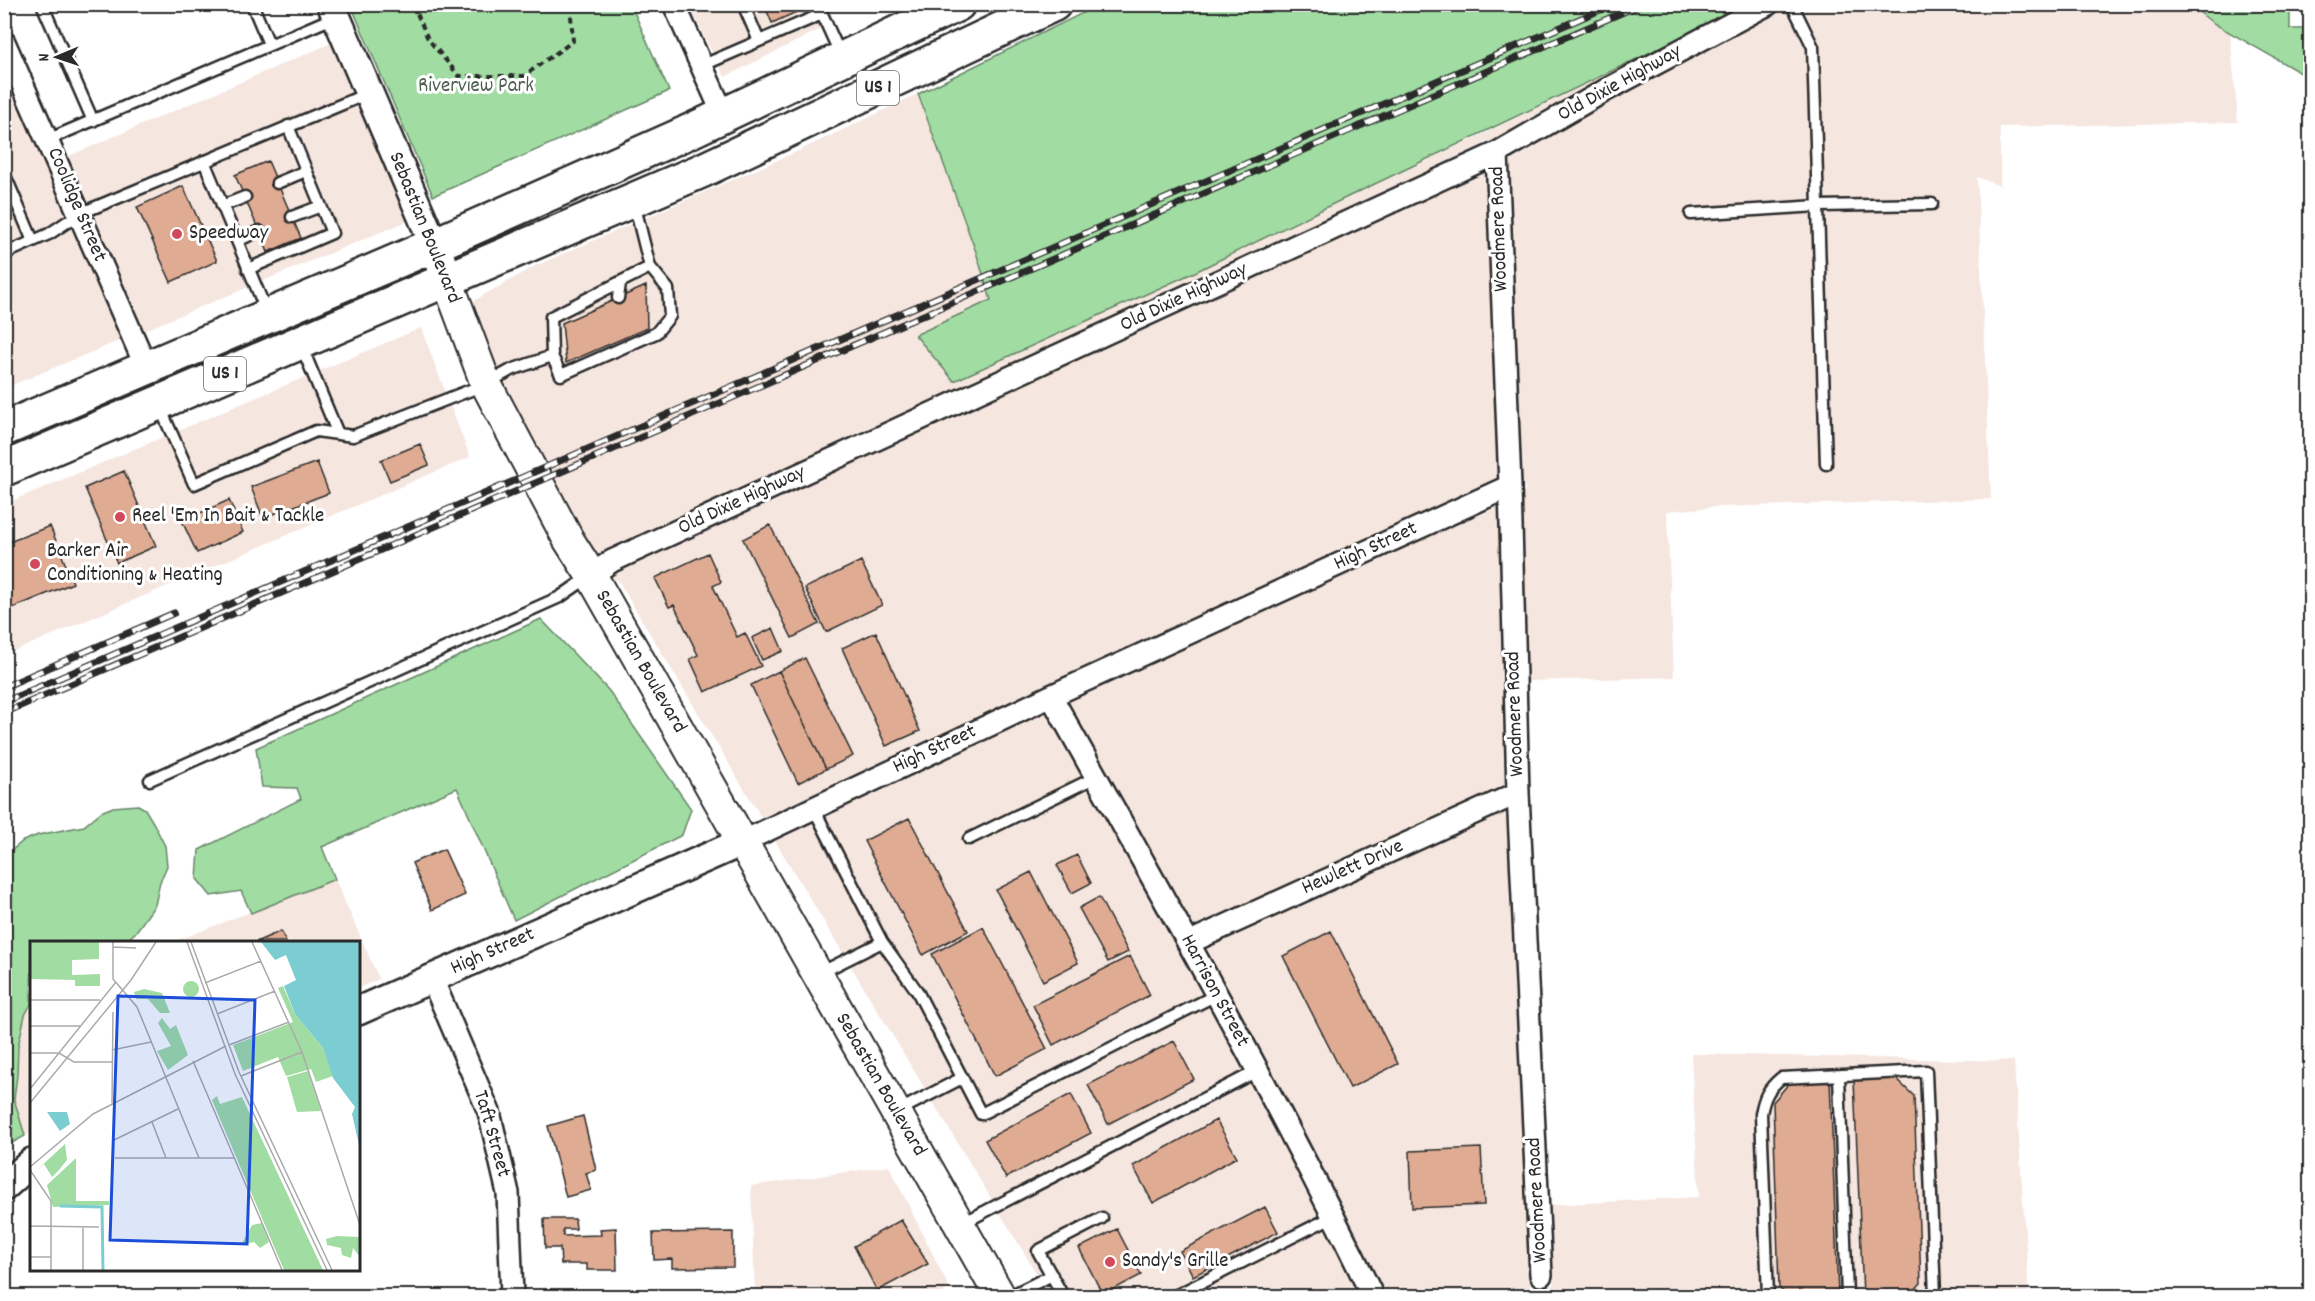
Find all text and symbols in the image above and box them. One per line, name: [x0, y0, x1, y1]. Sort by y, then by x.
north arrow: [27, 27, 87, 87]
street label: Old Dixie Highway: [1553, 37, 1688, 130]
text: N: [33, 53, 56, 62]
road number: US 1: [857, 71, 899, 105]
park label: Riverview Park: [418, 72, 534, 102]
street label: Coolidge Street: [38, 143, 114, 267]
street label: Sebastian Boulevard: [380, 148, 468, 308]
street label: Woodmere Road: [1483, 166, 1517, 292]
place label: Speedway: [189, 219, 269, 249]
marker: Speedway: [170, 227, 184, 241]
street label: Old Dixie Highway: [1115, 255, 1253, 341]
road number: US 1: [204, 357, 246, 391]
street label: Old Dixie Highway: [673, 458, 811, 544]
place label: Reel 'Em In Bait & Tackle: [132, 502, 324, 532]
marker: Reel 'Em In Bait & Tackle: [113, 510, 127, 524]
street label: High Street: [1329, 514, 1423, 579]
place label: Barker Air Conditioning & Heating: [47, 537, 223, 591]
marker: Barker Air Conditioning & Heating: [28, 557, 42, 571]
street label: Sebastian Boulevard: [587, 585, 693, 739]
street label: Woodmere Road: [1499, 651, 1533, 777]
street label: High Street: [888, 717, 982, 782]
street label: Hewlett Drive: [1297, 832, 1409, 904]
street label: High Street: [446, 920, 540, 984]
street label: Harrison Street: [1172, 929, 1256, 1053]
inset map: [30, 941, 360, 1271]
street label: Sebastian Boulevard: [827, 1008, 933, 1162]
street label: Taft Street: [464, 1087, 518, 1181]
street label: Woodmere Road: [1520, 1137, 1556, 1263]
place label: Sandy's Grille: [1122, 1247, 1228, 1277]
marker: Sandy's Grille: [1103, 1255, 1117, 1269]

